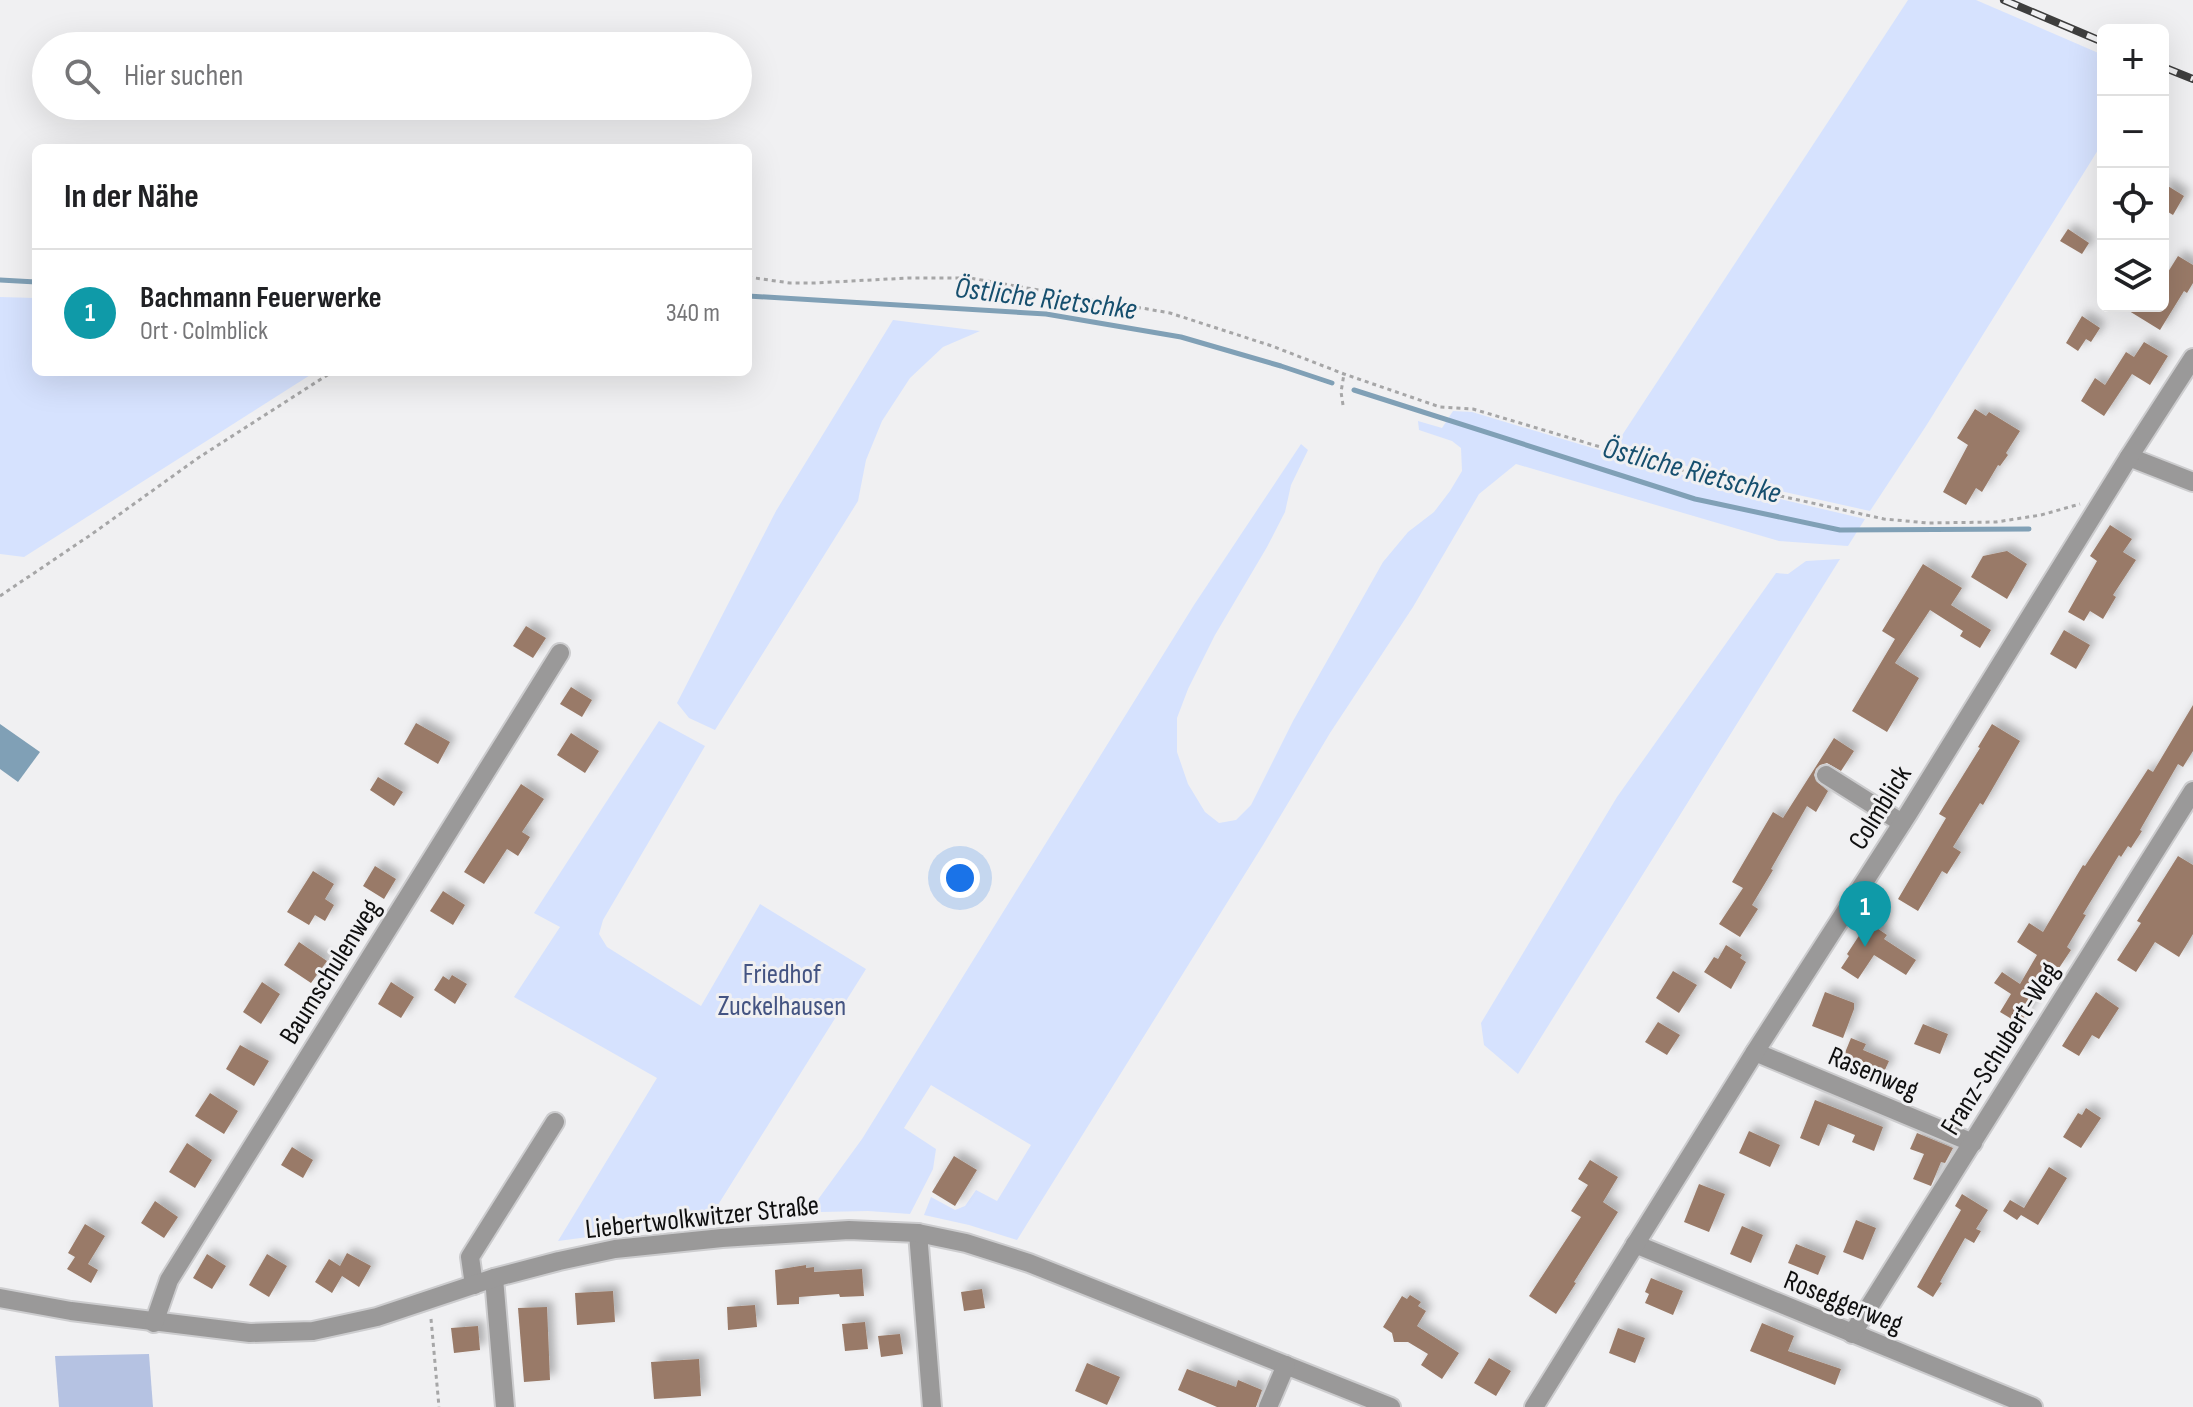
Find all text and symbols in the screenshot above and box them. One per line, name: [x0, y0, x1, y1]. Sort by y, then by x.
map controls: [2097, 24, 2169, 312]
button: +: [2097, 24, 2169, 96]
search box: [32, 32, 752, 120]
icon: search: [60, 54, 104, 98]
text: Hier suchen: [124, 58, 243, 94]
button: −: [2097, 96, 2169, 168]
button: locate: [2097, 168, 2169, 240]
text: In der Nähe: [64, 176, 199, 217]
button: layers: [2097, 240, 2169, 312]
water label: Östliche Rietschke: [953, 270, 1139, 328]
text: Bachmann Feuerwerke: [140, 280, 382, 316]
text: 1: [85, 298, 95, 329]
text: 340 m: [666, 298, 720, 329]
text: Ort · Colmblick: [140, 316, 268, 347]
water label: Östliche Rietschke: [1599, 430, 1785, 512]
street label: Colmblick: [1842, 760, 1919, 856]
your location: [940, 858, 980, 898]
pin: 1: [1839, 881, 1891, 947]
street label: Baumschulenweg: [273, 893, 388, 1050]
street label: Franz-Schubert-Weg: [1934, 956, 2067, 1141]
park label: Friedhof Zuckelhausen: [718, 958, 846, 1023]
street label: Rasenweg: [1823, 1040, 1923, 1107]
street label: Liebertwolkwitzer Straße: [584, 1189, 821, 1246]
street label: Roseggerweg: [1779, 1264, 1908, 1341]

